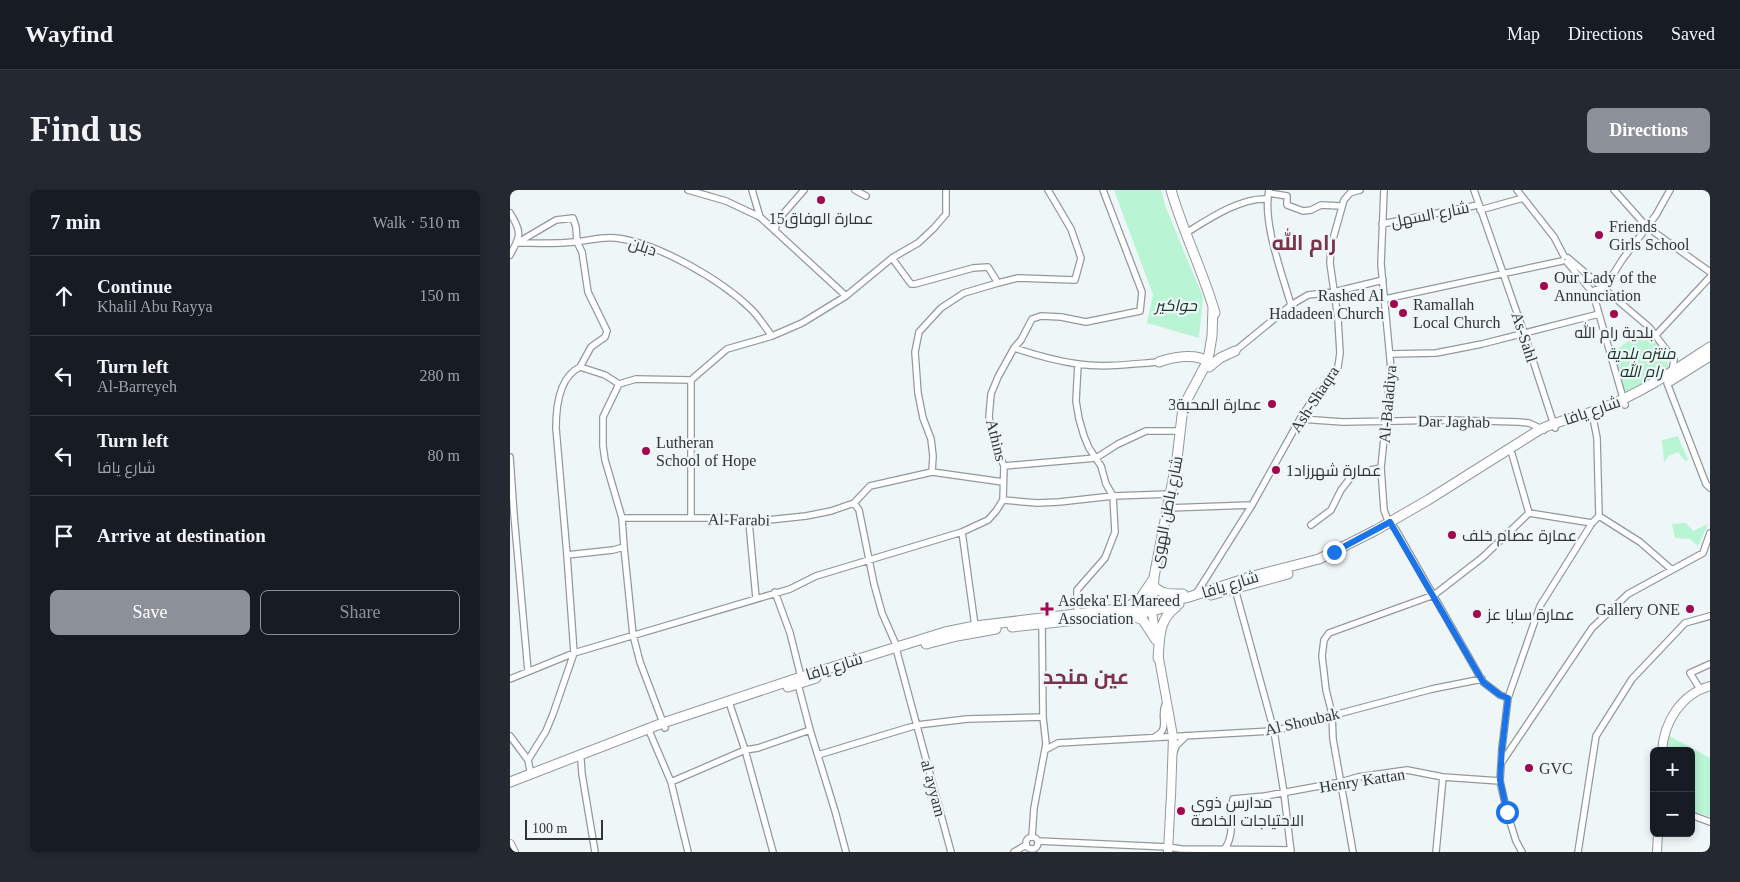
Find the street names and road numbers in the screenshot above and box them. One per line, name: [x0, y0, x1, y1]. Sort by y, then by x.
street label: شارع السهل: [1390, 199, 1471, 233]
street label: دبلن: [626, 234, 659, 261]
street label: As-Sahl: [1508, 310, 1541, 365]
street label: Ash-Shaqra: [1287, 363, 1343, 436]
street label: Al-Baladiya: [1376, 364, 1400, 444]
street label: شارع يافا: [1562, 393, 1624, 431]
street label: Dar Jaghab: [1418, 412, 1490, 432]
street label: Athins: [983, 417, 1010, 463]
street label: شارع باطن الهوى: [1147, 455, 1189, 570]
street label: Al-Farabi: [708, 510, 771, 529]
street label: شارع يافا: [1200, 568, 1261, 604]
street label: شارع يافا: [804, 650, 865, 686]
street label: Al Shoubak: [1263, 705, 1341, 738]
street label: al ayyam: [917, 758, 949, 819]
street label: Henry Kattan: [1318, 765, 1406, 797]

